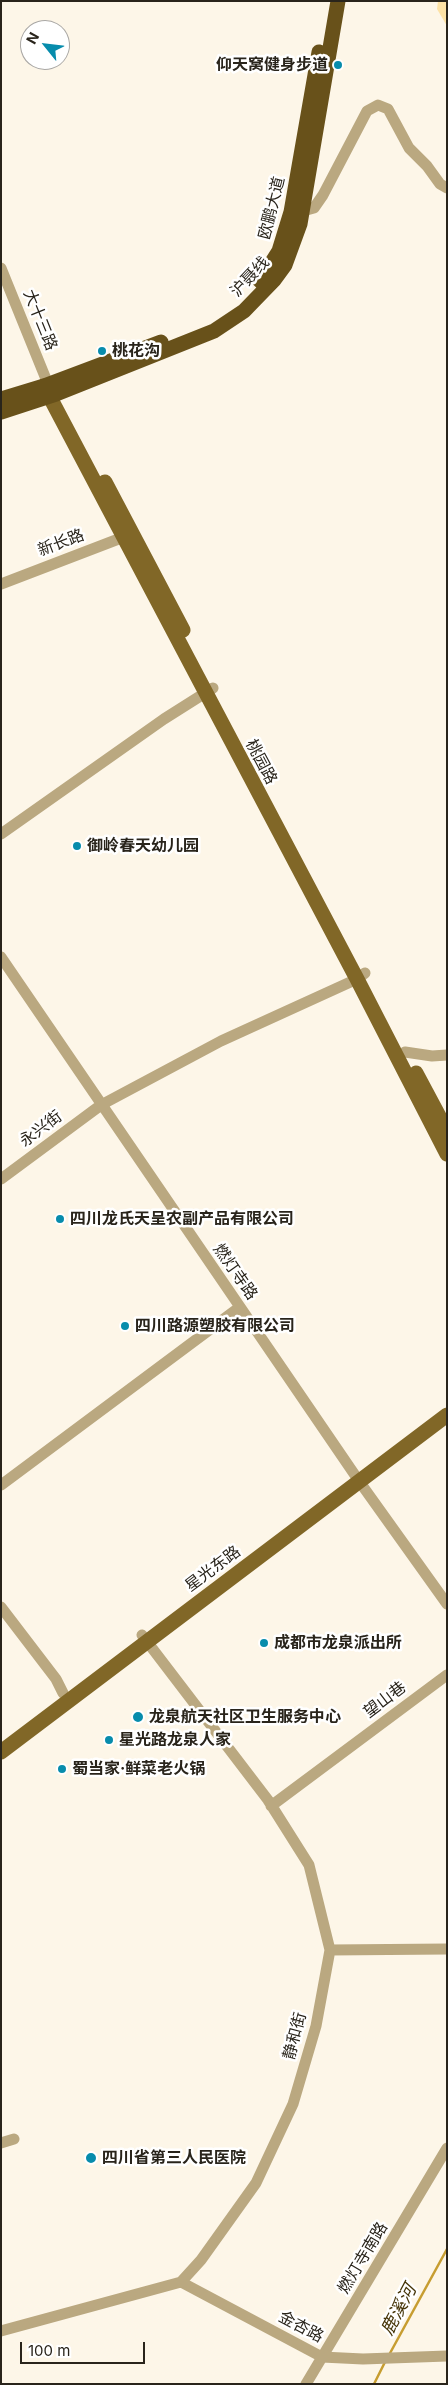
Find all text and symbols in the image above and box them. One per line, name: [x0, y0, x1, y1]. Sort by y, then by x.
north arrow: [20, 20, 70, 70]
text: N: [22, 29, 42, 47]
place label: 仰天窝健身步道: [216, 55, 328, 75]
marker: 仰天窝健身步道: [332, 59, 344, 71]
street label: 欧鹏大道: [255, 175, 289, 241]
street label: 沪聂线: [227, 253, 273, 301]
street label: 大十三路: [19, 287, 61, 353]
place label: 桃花沟: [112, 341, 160, 361]
marker: 桃花沟: [96, 345, 108, 357]
street label: 新长路: [35, 525, 87, 561]
street label: 桃园路: [241, 736, 281, 788]
place label: 御岭春天幼儿园: [87, 836, 199, 856]
marker: 御岭春天幼儿园: [71, 840, 83, 852]
street label: 永兴街: [16, 1107, 66, 1151]
place label: 四川龙氏天呈农副产品有限公司: [70, 1209, 294, 1229]
marker: 四川龙氏天呈农副产品有限公司: [54, 1213, 66, 1225]
street label: 燃灯寺路: [209, 1240, 261, 1304]
place label: 四川路源塑胶有限公司: [135, 1316, 295, 1336]
marker: 四川路源塑胶有限公司: [119, 1320, 131, 1332]
street label: 星光东路: [182, 1542, 244, 1596]
place label: 成都市龙泉派出所: [274, 1633, 402, 1653]
marker: 成都市龙泉派出所: [258, 1637, 270, 1649]
street label: 望山巷: [360, 1678, 410, 1722]
place label: 龙泉航天社区卫生服务中心: [149, 1707, 341, 1727]
marker: 龙泉航天社区卫生服务中心: [131, 1710, 145, 1724]
place label: 星光路龙泉人家: [119, 1730, 231, 1750]
marker: 星光路龙泉人家: [103, 1734, 115, 1746]
place label: 蜀当家·鲜菜老火锅: [72, 1759, 205, 1779]
marker: 蜀当家·鲜菜老火锅: [56, 1763, 68, 1775]
street label: 静和街: [280, 2010, 310, 2062]
place label: 四川省第三人民医院: [102, 2148, 246, 2168]
marker: 四川省第三人民医院: [84, 2151, 98, 2165]
street label: 燃灯寺南路: [334, 2219, 392, 2297]
water label: 鹿溪河: [377, 2281, 421, 2339]
street label: 金杏路: [275, 2307, 327, 2347]
scale bar: [22, 2332, 148, 2364]
text: 100 m: [28, 2341, 70, 2360]

